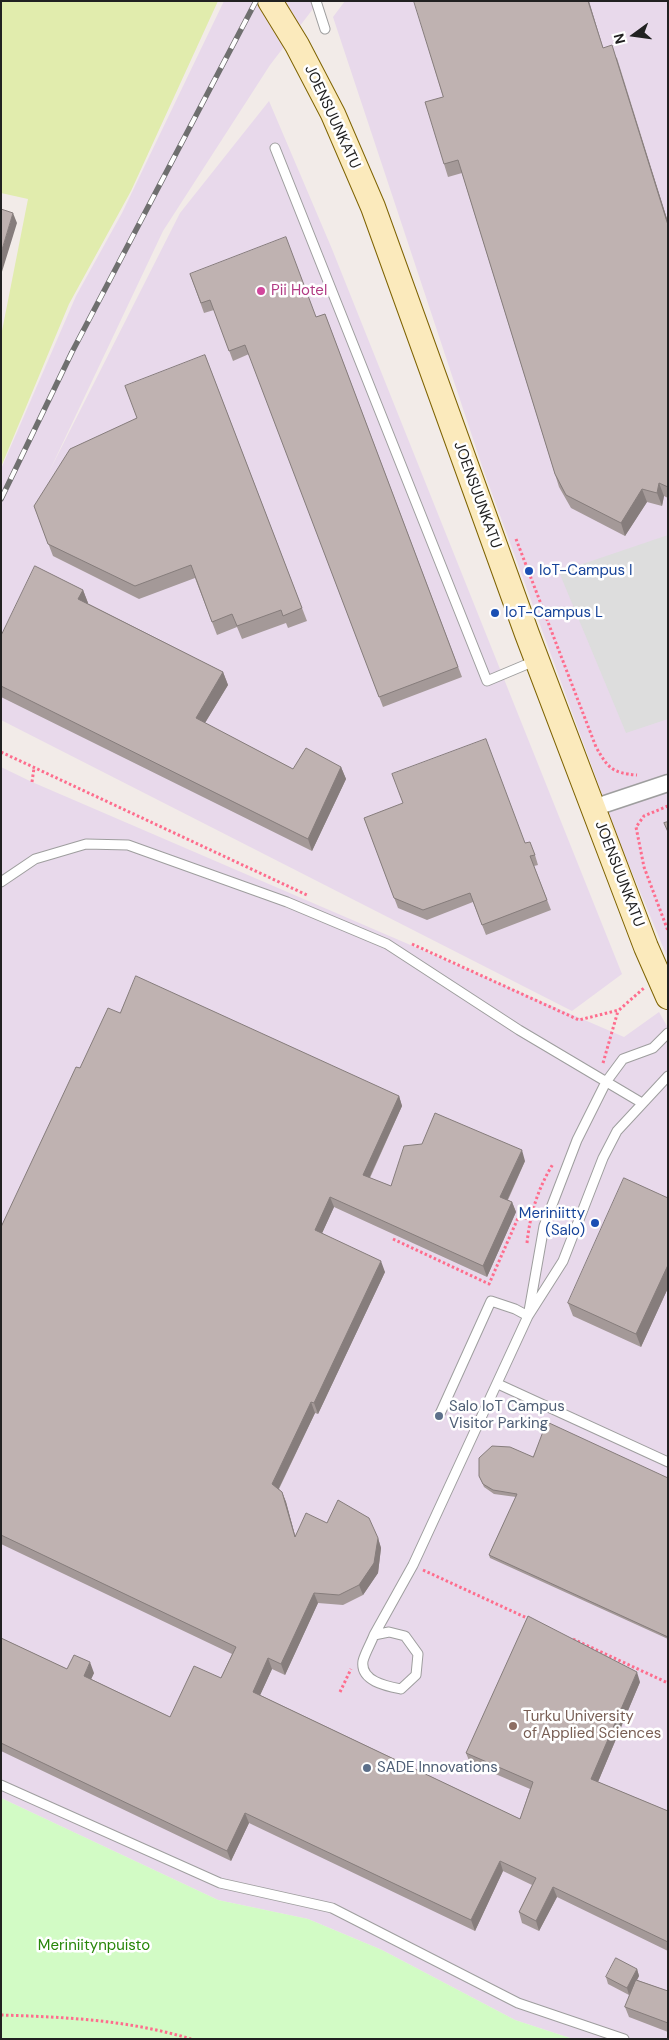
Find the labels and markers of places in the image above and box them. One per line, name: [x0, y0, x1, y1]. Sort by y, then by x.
place label: Pii Hotel: [271, 282, 327, 300]
marker: Pii Hotel: [255, 285, 267, 297]
place label: IoT-Campus I: [539, 562, 632, 580]
marker: IoT-Campus I: [523, 565, 535, 577]
place label: IoT-Campus L: [505, 604, 603, 622]
marker: IoT-Campus L: [489, 607, 501, 619]
place label: Meriniitty (Salo): [519, 1205, 585, 1240]
marker: Meriniitty (Salo): [589, 1217, 601, 1229]
place label: Salo IoT Campus Visitor Parking: [449, 1398, 565, 1433]
marker: Salo IoT Campus Visitor Parking: [433, 1410, 445, 1422]
place label: Turku University of Applied Sciences: [523, 1708, 661, 1743]
marker: Turku University of Applied Sciences: [507, 1720, 519, 1732]
place label: SADE Innovations: [377, 1759, 498, 1777]
marker: SADE Innovations: [361, 1762, 373, 1774]

